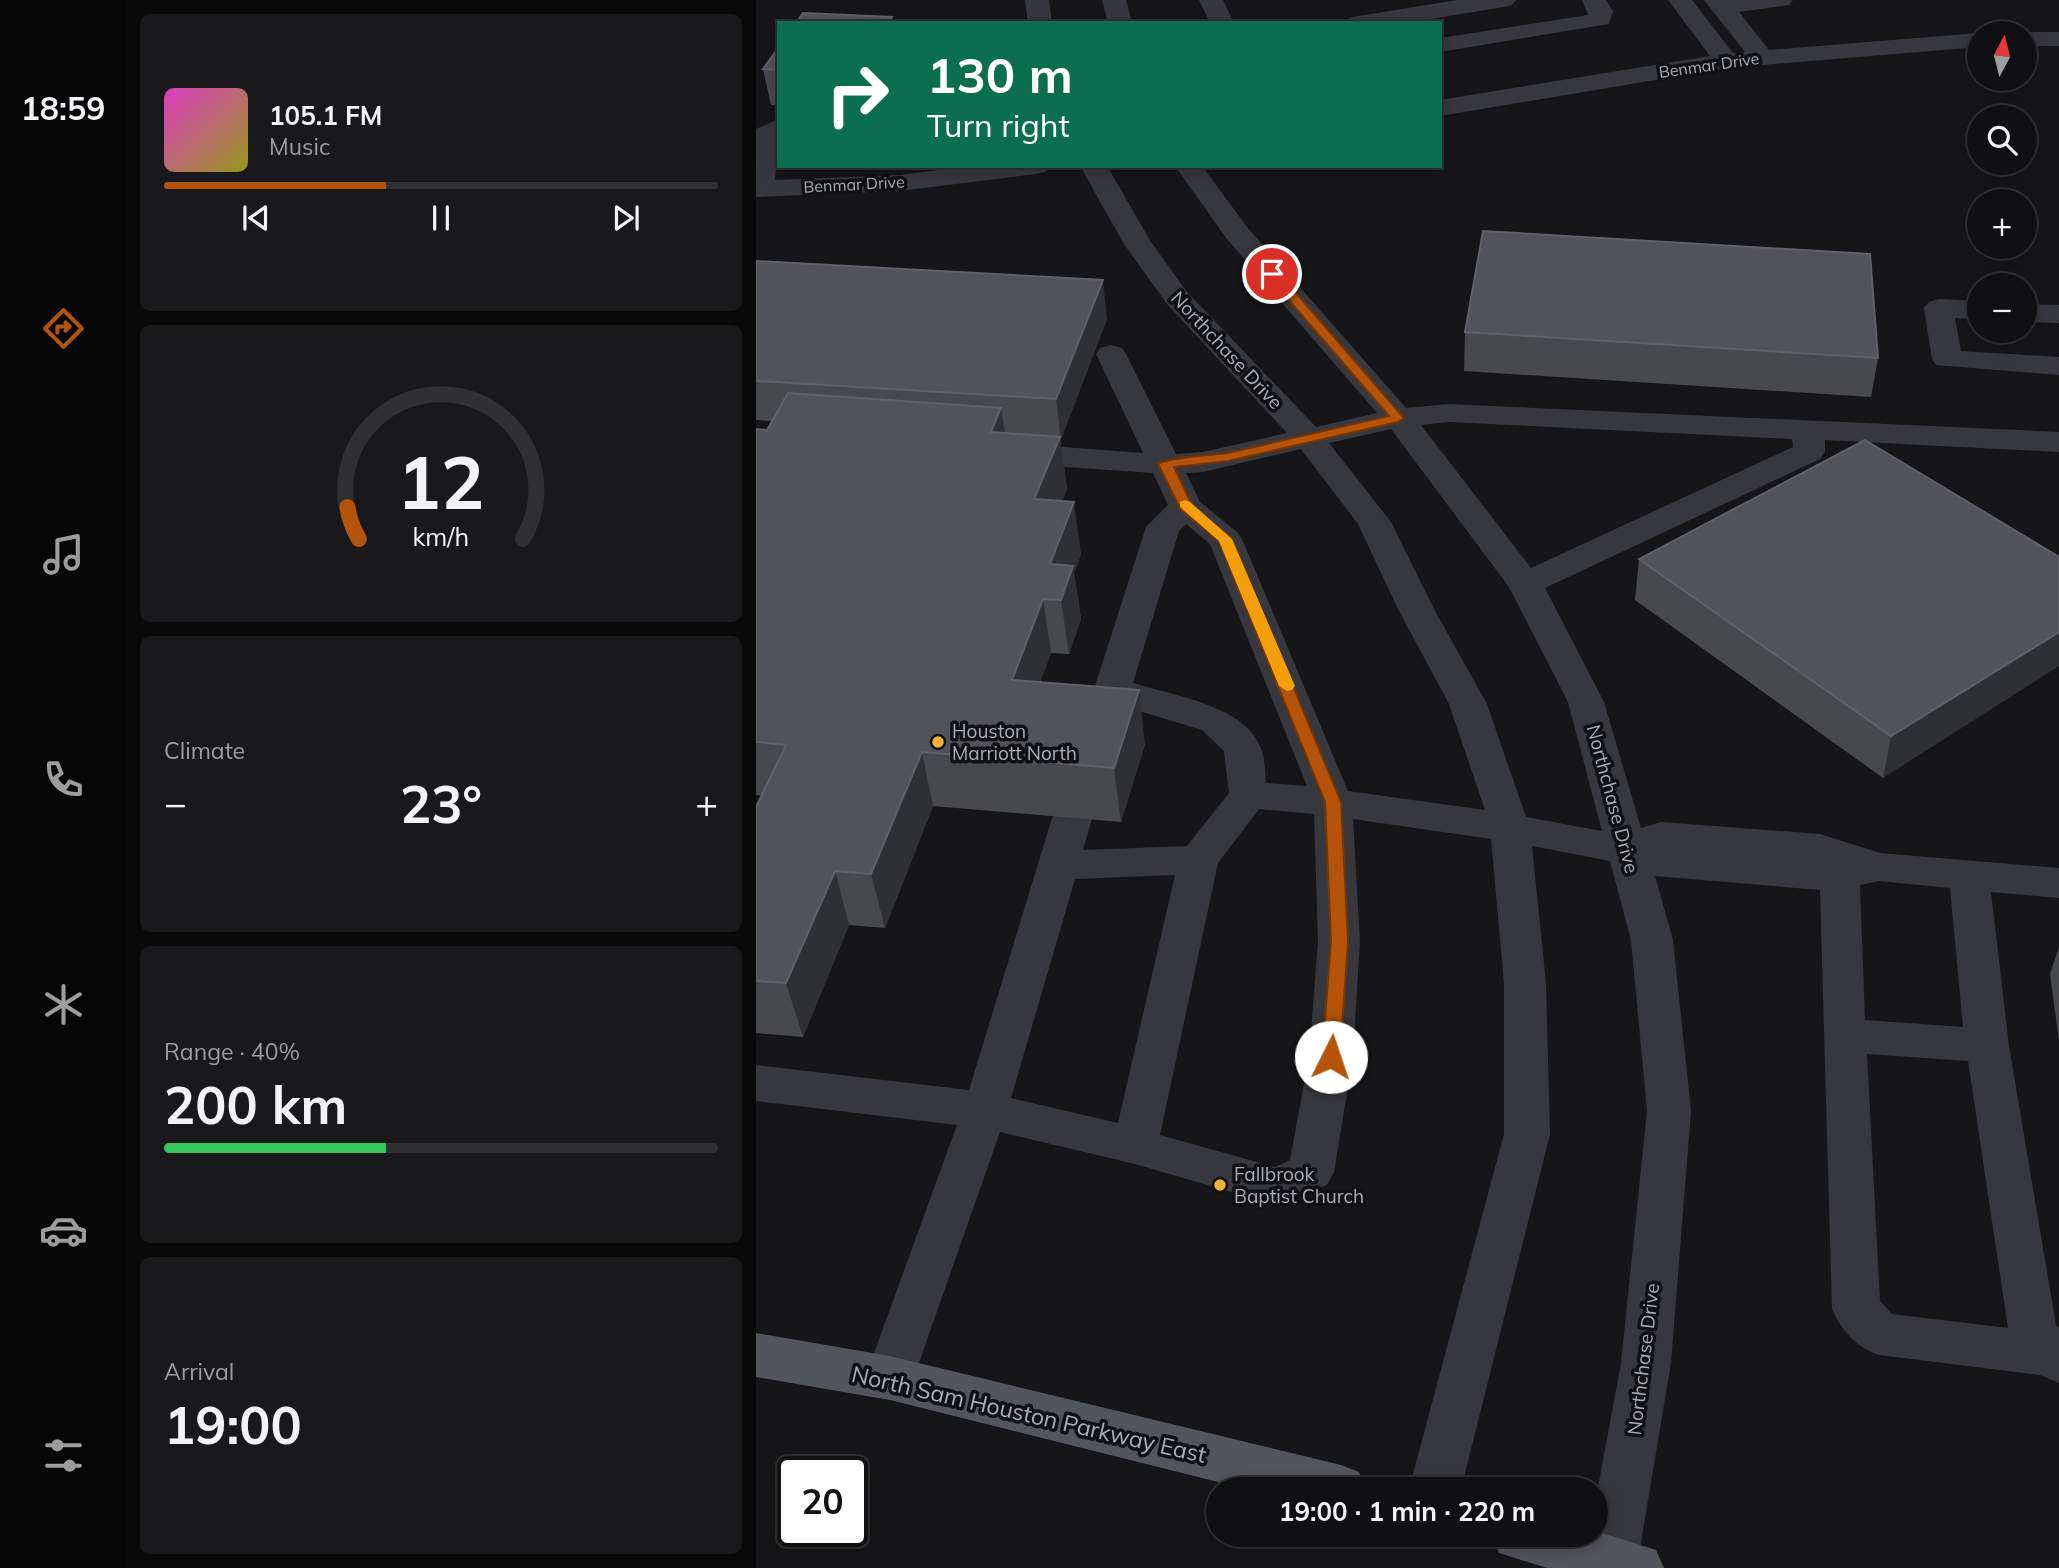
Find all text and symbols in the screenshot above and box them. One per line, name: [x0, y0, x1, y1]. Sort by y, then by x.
north arrow: [1967, 21, 2037, 91]
map controls: [1967, 21, 2037, 343]
text: 130 m: [927, 44, 1073, 105]
street label: Benmar Drive: [1657, 48, 1761, 82]
icon: right: [812, 49, 903, 140]
text: 18:59: [21, 88, 105, 128]
text: 105.1 FM: [269, 99, 382, 132]
text: Turn right: [927, 105, 1070, 145]
button: search: [1967, 105, 2037, 175]
text: Music: [269, 132, 330, 161]
street label: Benmar Drive: [803, 171, 905, 197]
button: +: [1967, 189, 2037, 259]
icon: previous: [237, 199, 275, 237]
icon: pause: [422, 199, 460, 237]
icon: next: [607, 199, 645, 237]
pin: [1242, 244, 1302, 304]
icon: arrive: [1253, 255, 1291, 293]
button: −: [1967, 273, 2037, 343]
street label: Northchase Drive: [1166, 286, 1288, 414]
icon: directions: [39, 304, 88, 353]
text: 12: [397, 437, 485, 528]
text: km/h: [413, 521, 469, 552]
icon: music: [39, 530, 88, 579]
place label: Houston Marriott North: [952, 719, 1077, 765]
street label: Northchase Drive: [1582, 722, 1644, 876]
marker: Houston Marriott North: [930, 734, 946, 750]
text: Climate: [164, 736, 245, 765]
icon: phone: [39, 755, 88, 804]
text: 23°: [400, 771, 482, 836]
text: −: [164, 779, 187, 827]
text: +: [695, 779, 718, 827]
icon: climate: [39, 980, 88, 1029]
position arrow: [1294, 1020, 1368, 1094]
text: Range · 40%: [164, 1037, 300, 1066]
text: 200 km: [164, 1072, 347, 1137]
place label: Fallbrook Baptist Church: [1234, 1162, 1364, 1208]
marker: Fallbrook Baptist Church: [1212, 1177, 1228, 1193]
icon: car: [39, 1206, 88, 1255]
street label: Northchase Drive: [1622, 1282, 1664, 1436]
text: Arrival: [164, 1357, 234, 1386]
street label: North Sam Houston Parkway East: [849, 1359, 1209, 1469]
text: 19:00: [164, 1392, 302, 1457]
icon: filters: [39, 1431, 88, 1480]
speed limit sign: 20: [777, 1456, 868, 1547]
text: 19:00 · 1 min · 220 m: [1279, 1495, 1535, 1528]

